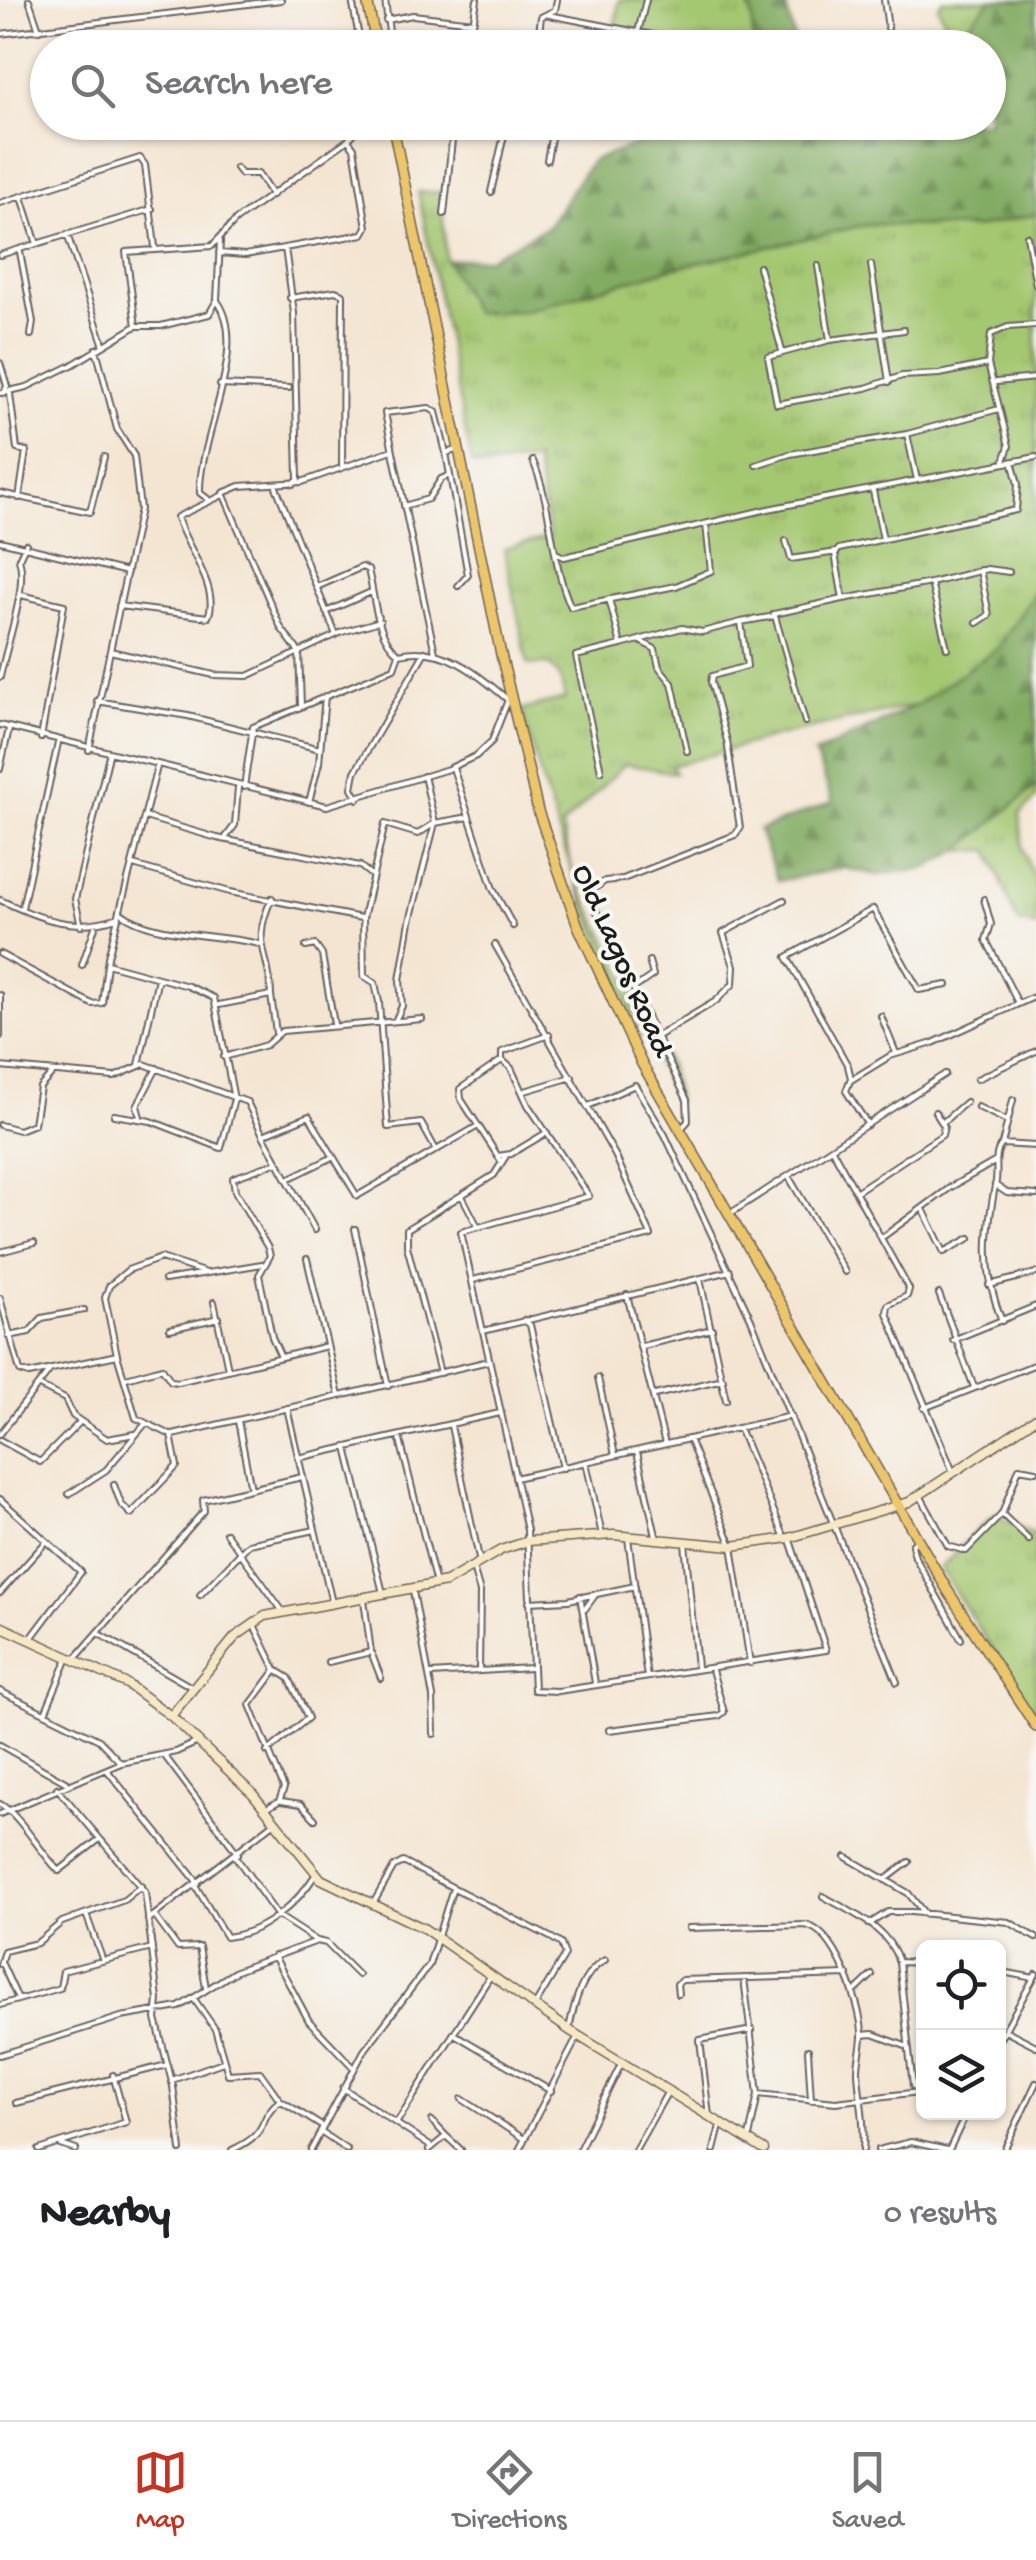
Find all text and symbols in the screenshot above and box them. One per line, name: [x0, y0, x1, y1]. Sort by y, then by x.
search box: [30, 30, 1006, 140]
icon: search: [65, 58, 120, 113]
text: Search here: [145, 63, 332, 107]
street label: Old Lagos Road: [561, 859, 681, 1065]
map controls: [916, 1940, 1006, 2120]
button: locate: [916, 1940, 1006, 2030]
button: layers: [916, 2030, 1006, 2120]
text: Nearby: [40, 2191, 170, 2240]
text: 0 results: [884, 2196, 996, 2234]
tab: Map: [133, 2445, 188, 2538]
tab: Directions: [453, 2445, 567, 2538]
tab: Saved: [832, 2445, 903, 2538]

